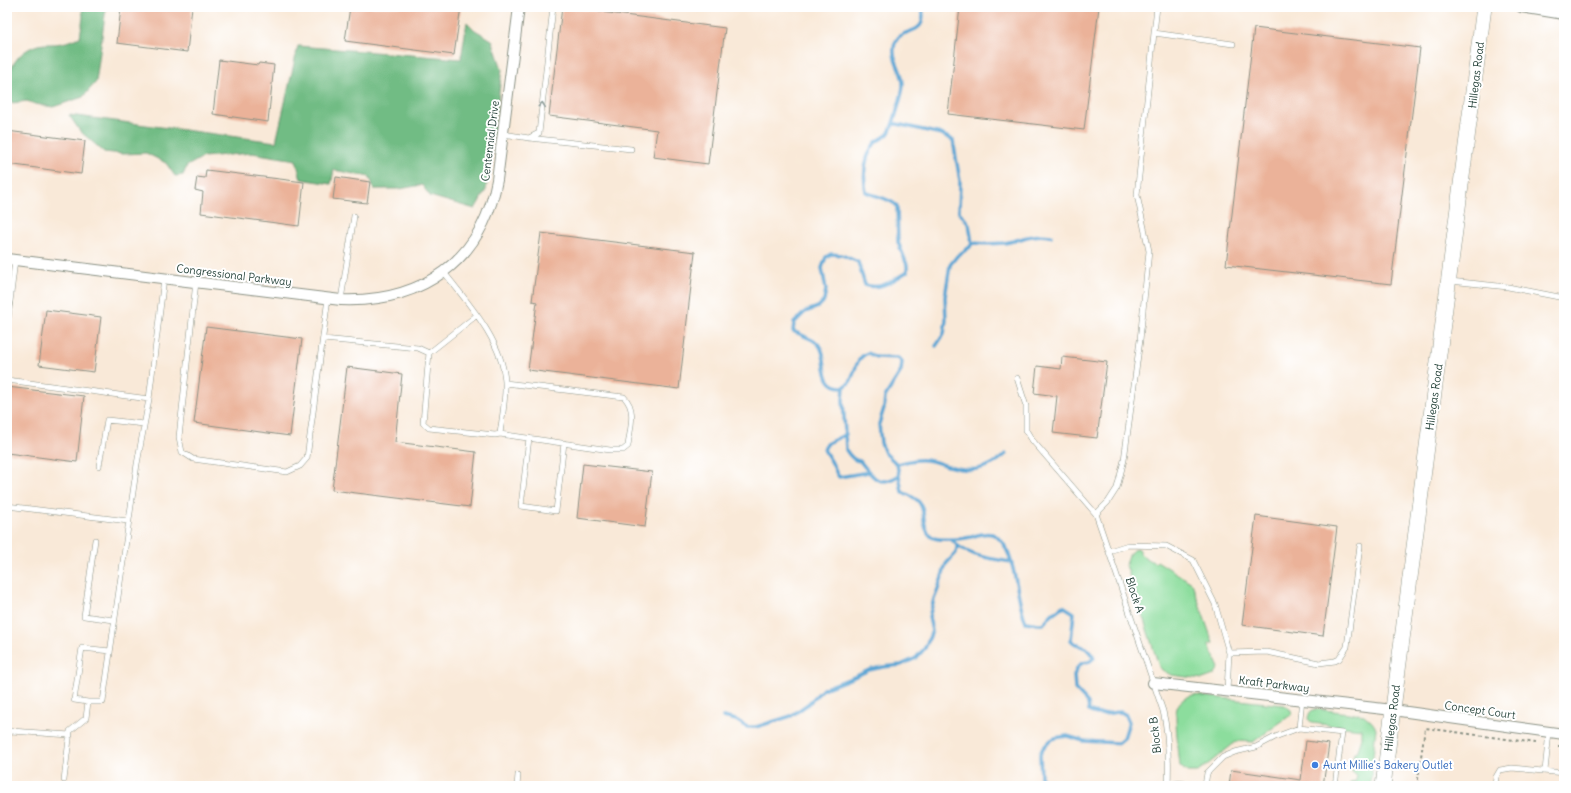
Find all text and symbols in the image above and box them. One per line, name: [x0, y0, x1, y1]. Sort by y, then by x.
street label: Hillegas Road: [1465, 40, 1487, 109]
street label: Centennial Drive: [478, 100, 502, 182]
one-way arrow: [537, 102, 546, 108]
street label: Congressional Parkway: [176, 261, 292, 289]
street label: Hillegas Road: [1422, 362, 1446, 431]
street label: Block A: [1123, 575, 1147, 615]
street label: Kraft Parkway: [1238, 673, 1310, 695]
street label: Hillegas Road: [1381, 683, 1403, 752]
street label: Concept Court: [1444, 698, 1517, 722]
street label: Block B: [1146, 716, 1164, 754]
place label: Aunt Millie's Bakery Outlet: [1323, 758, 1453, 772]
marker: Aunt Millie's Bakery Outlet: [1310, 760, 1320, 770]

